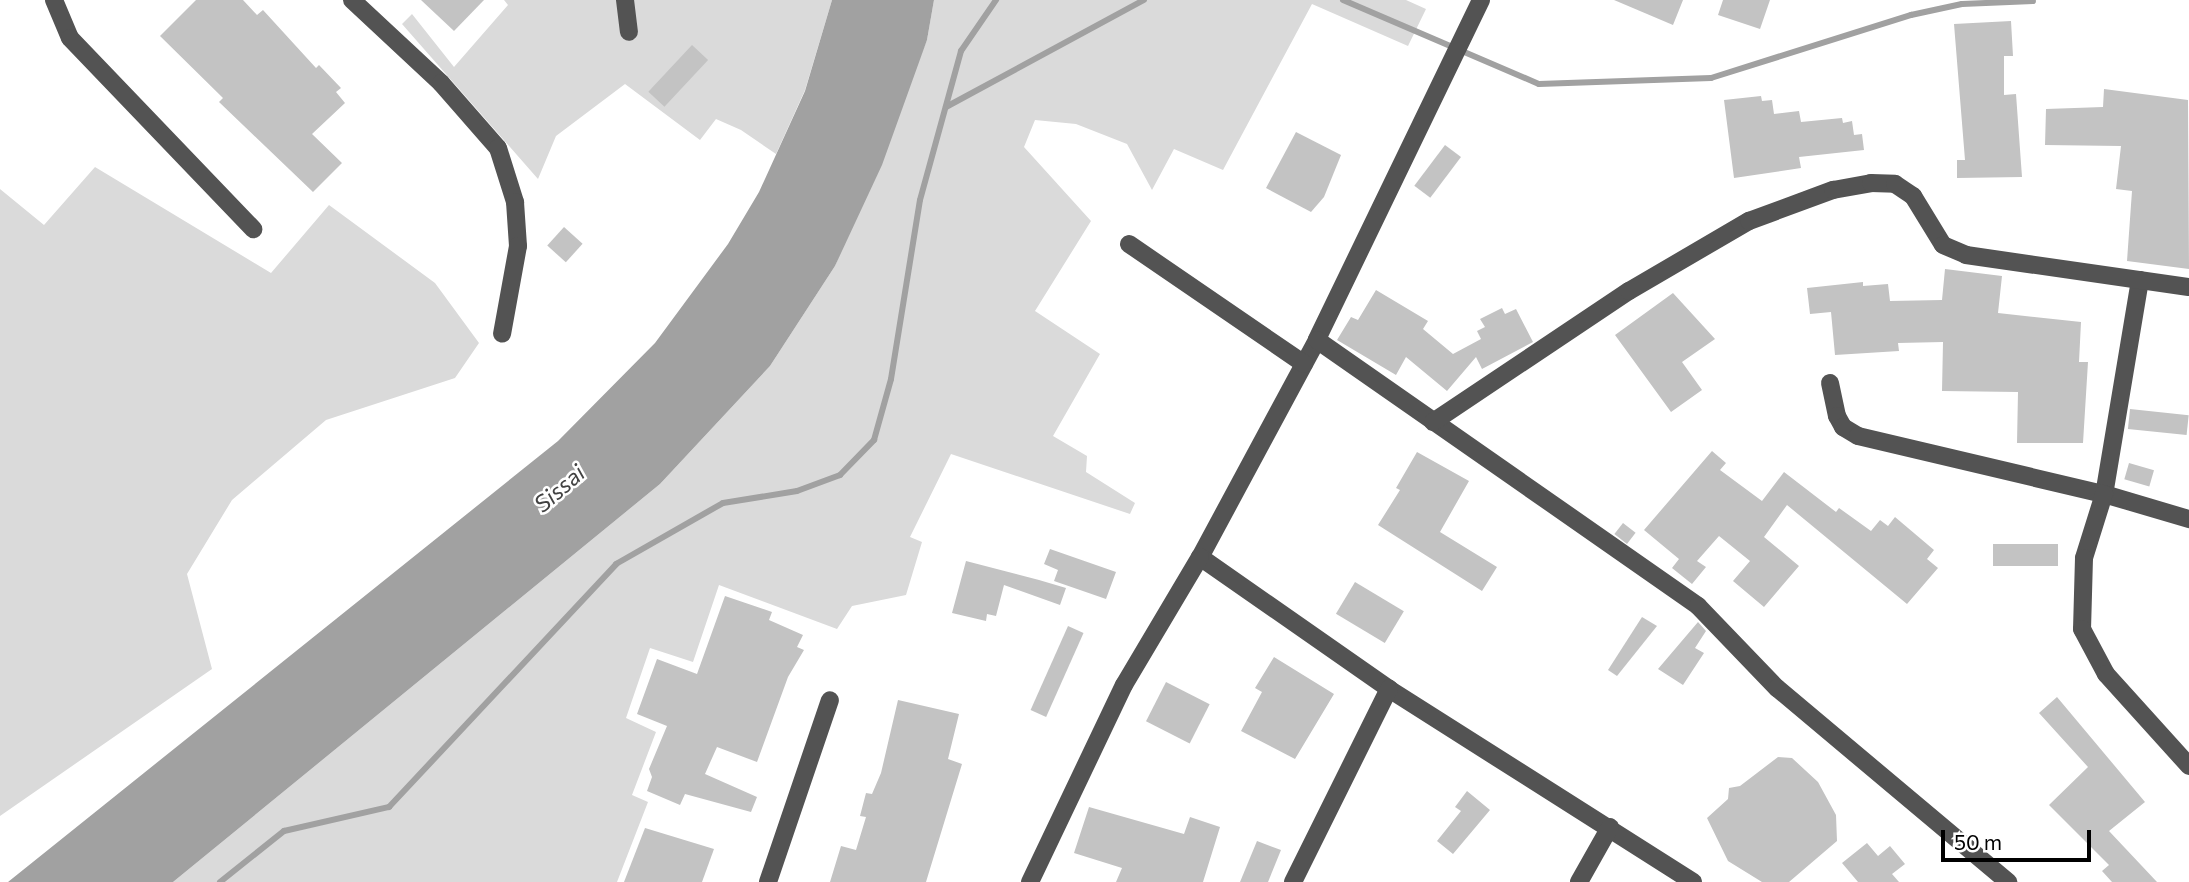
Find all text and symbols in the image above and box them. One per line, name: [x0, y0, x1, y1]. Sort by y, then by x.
water label: Sissai: [528, 458, 590, 518]
scale bar: [1944, 816, 2094, 860]
text: 50 m: [1954, 829, 2002, 854]

